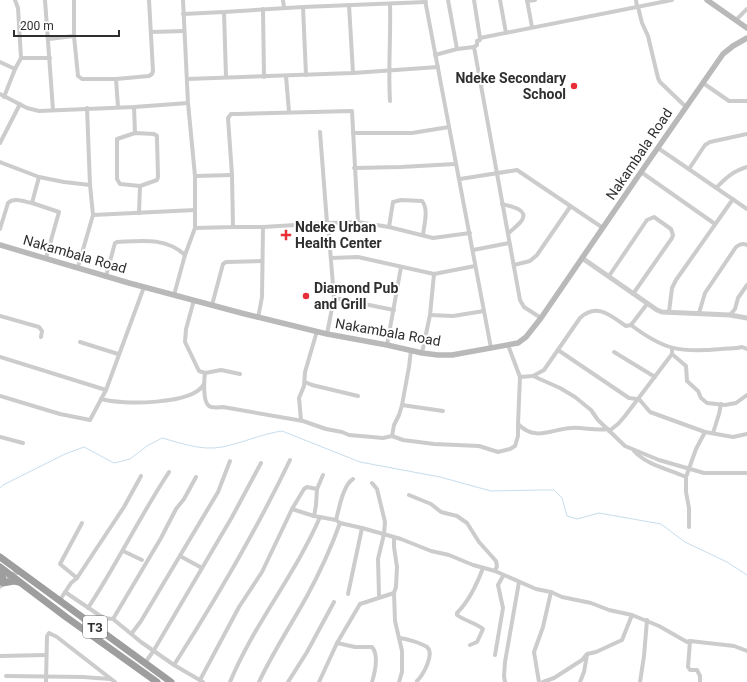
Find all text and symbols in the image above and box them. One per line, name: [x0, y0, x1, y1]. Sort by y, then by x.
scale bar: [14, 12, 119, 38]
text: 200 m: [20, 19, 54, 33]
place label: Ndeke Secondary School: [455, 70, 567, 102]
marker: Ndeke Secondary School: [569, 81, 579, 91]
street label: Nakambala Road: [603, 105, 675, 203]
place label: Ndeke Urban Health Center: [295, 219, 382, 251]
marker: Ndeke Urban Health Center: [280, 229, 292, 241]
street label: Nakambala Road: [22, 232, 128, 276]
place label: Diamond Pub and Grill: [314, 280, 398, 312]
marker: Diamond Pub and Grill: [301, 291, 311, 301]
street label: Nakambala Road: [334, 315, 442, 349]
road number: T3: [83, 616, 107, 638]

